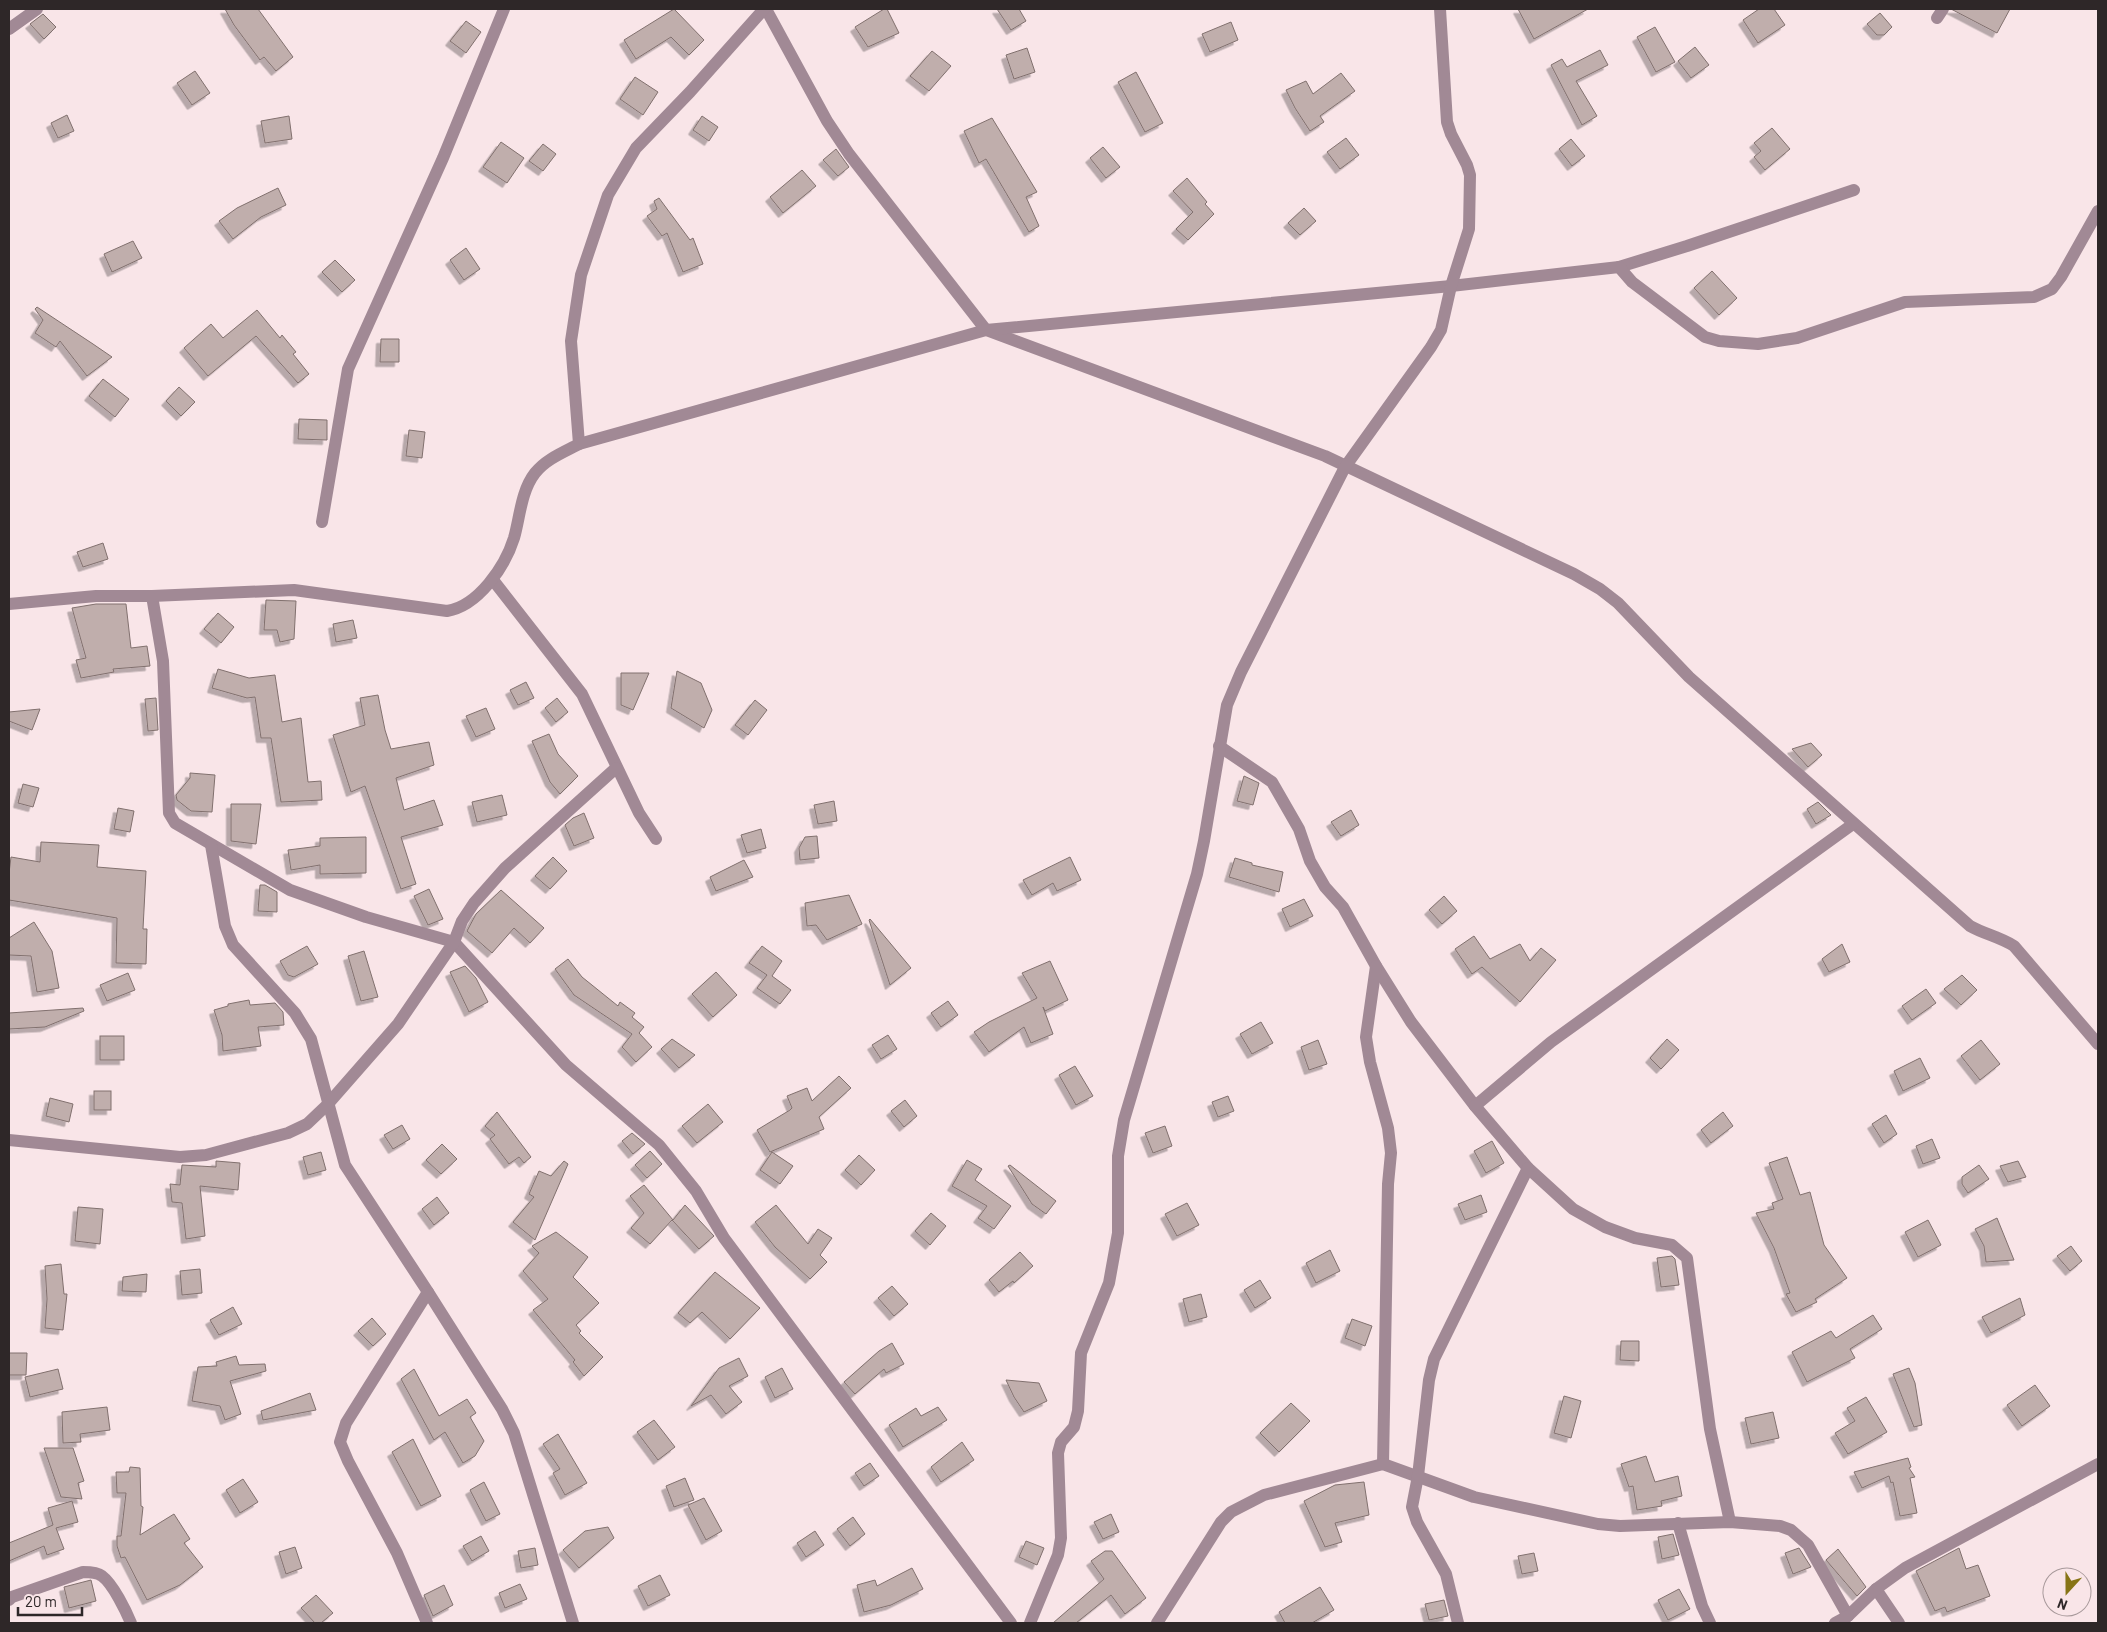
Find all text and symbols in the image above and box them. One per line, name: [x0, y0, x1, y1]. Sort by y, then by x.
north arrow: [2042, 1567, 2092, 1617]
scale bar: [18, 1584, 81, 1616]
text: 20 m: [25, 1592, 57, 1610]
text: N: [2055, 1595, 2070, 1614]

